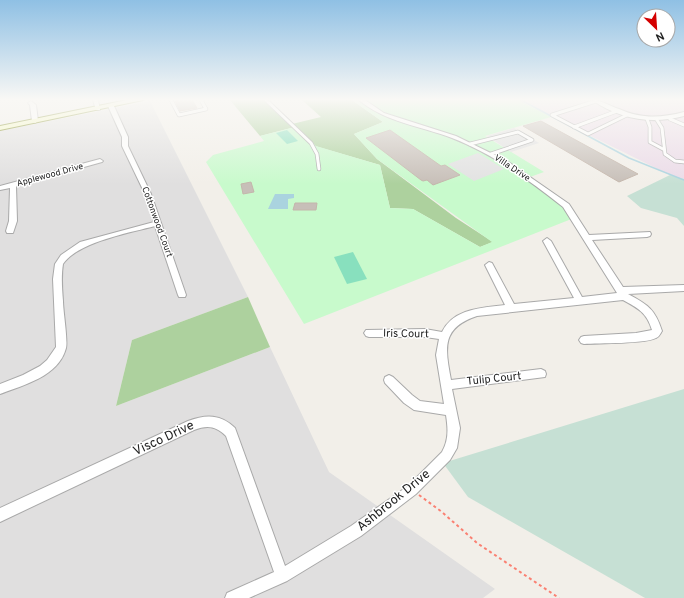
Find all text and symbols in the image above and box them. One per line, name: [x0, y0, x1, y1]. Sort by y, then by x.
north arrow: [636, 8, 676, 48]
text: N: [653, 28, 666, 44]
street label: Villa Drive: [492, 152, 532, 184]
street label: Applewood Drive: [15, 161, 85, 189]
street label: Cottonwood Court: [139, 185, 175, 259]
street label: Iris Court: [383, 327, 429, 341]
street label: Tulip Court: [466, 369, 522, 389]
street label: Visco Drive: [131, 418, 197, 460]
street label: Ashbrook Drive: [354, 467, 434, 535]

